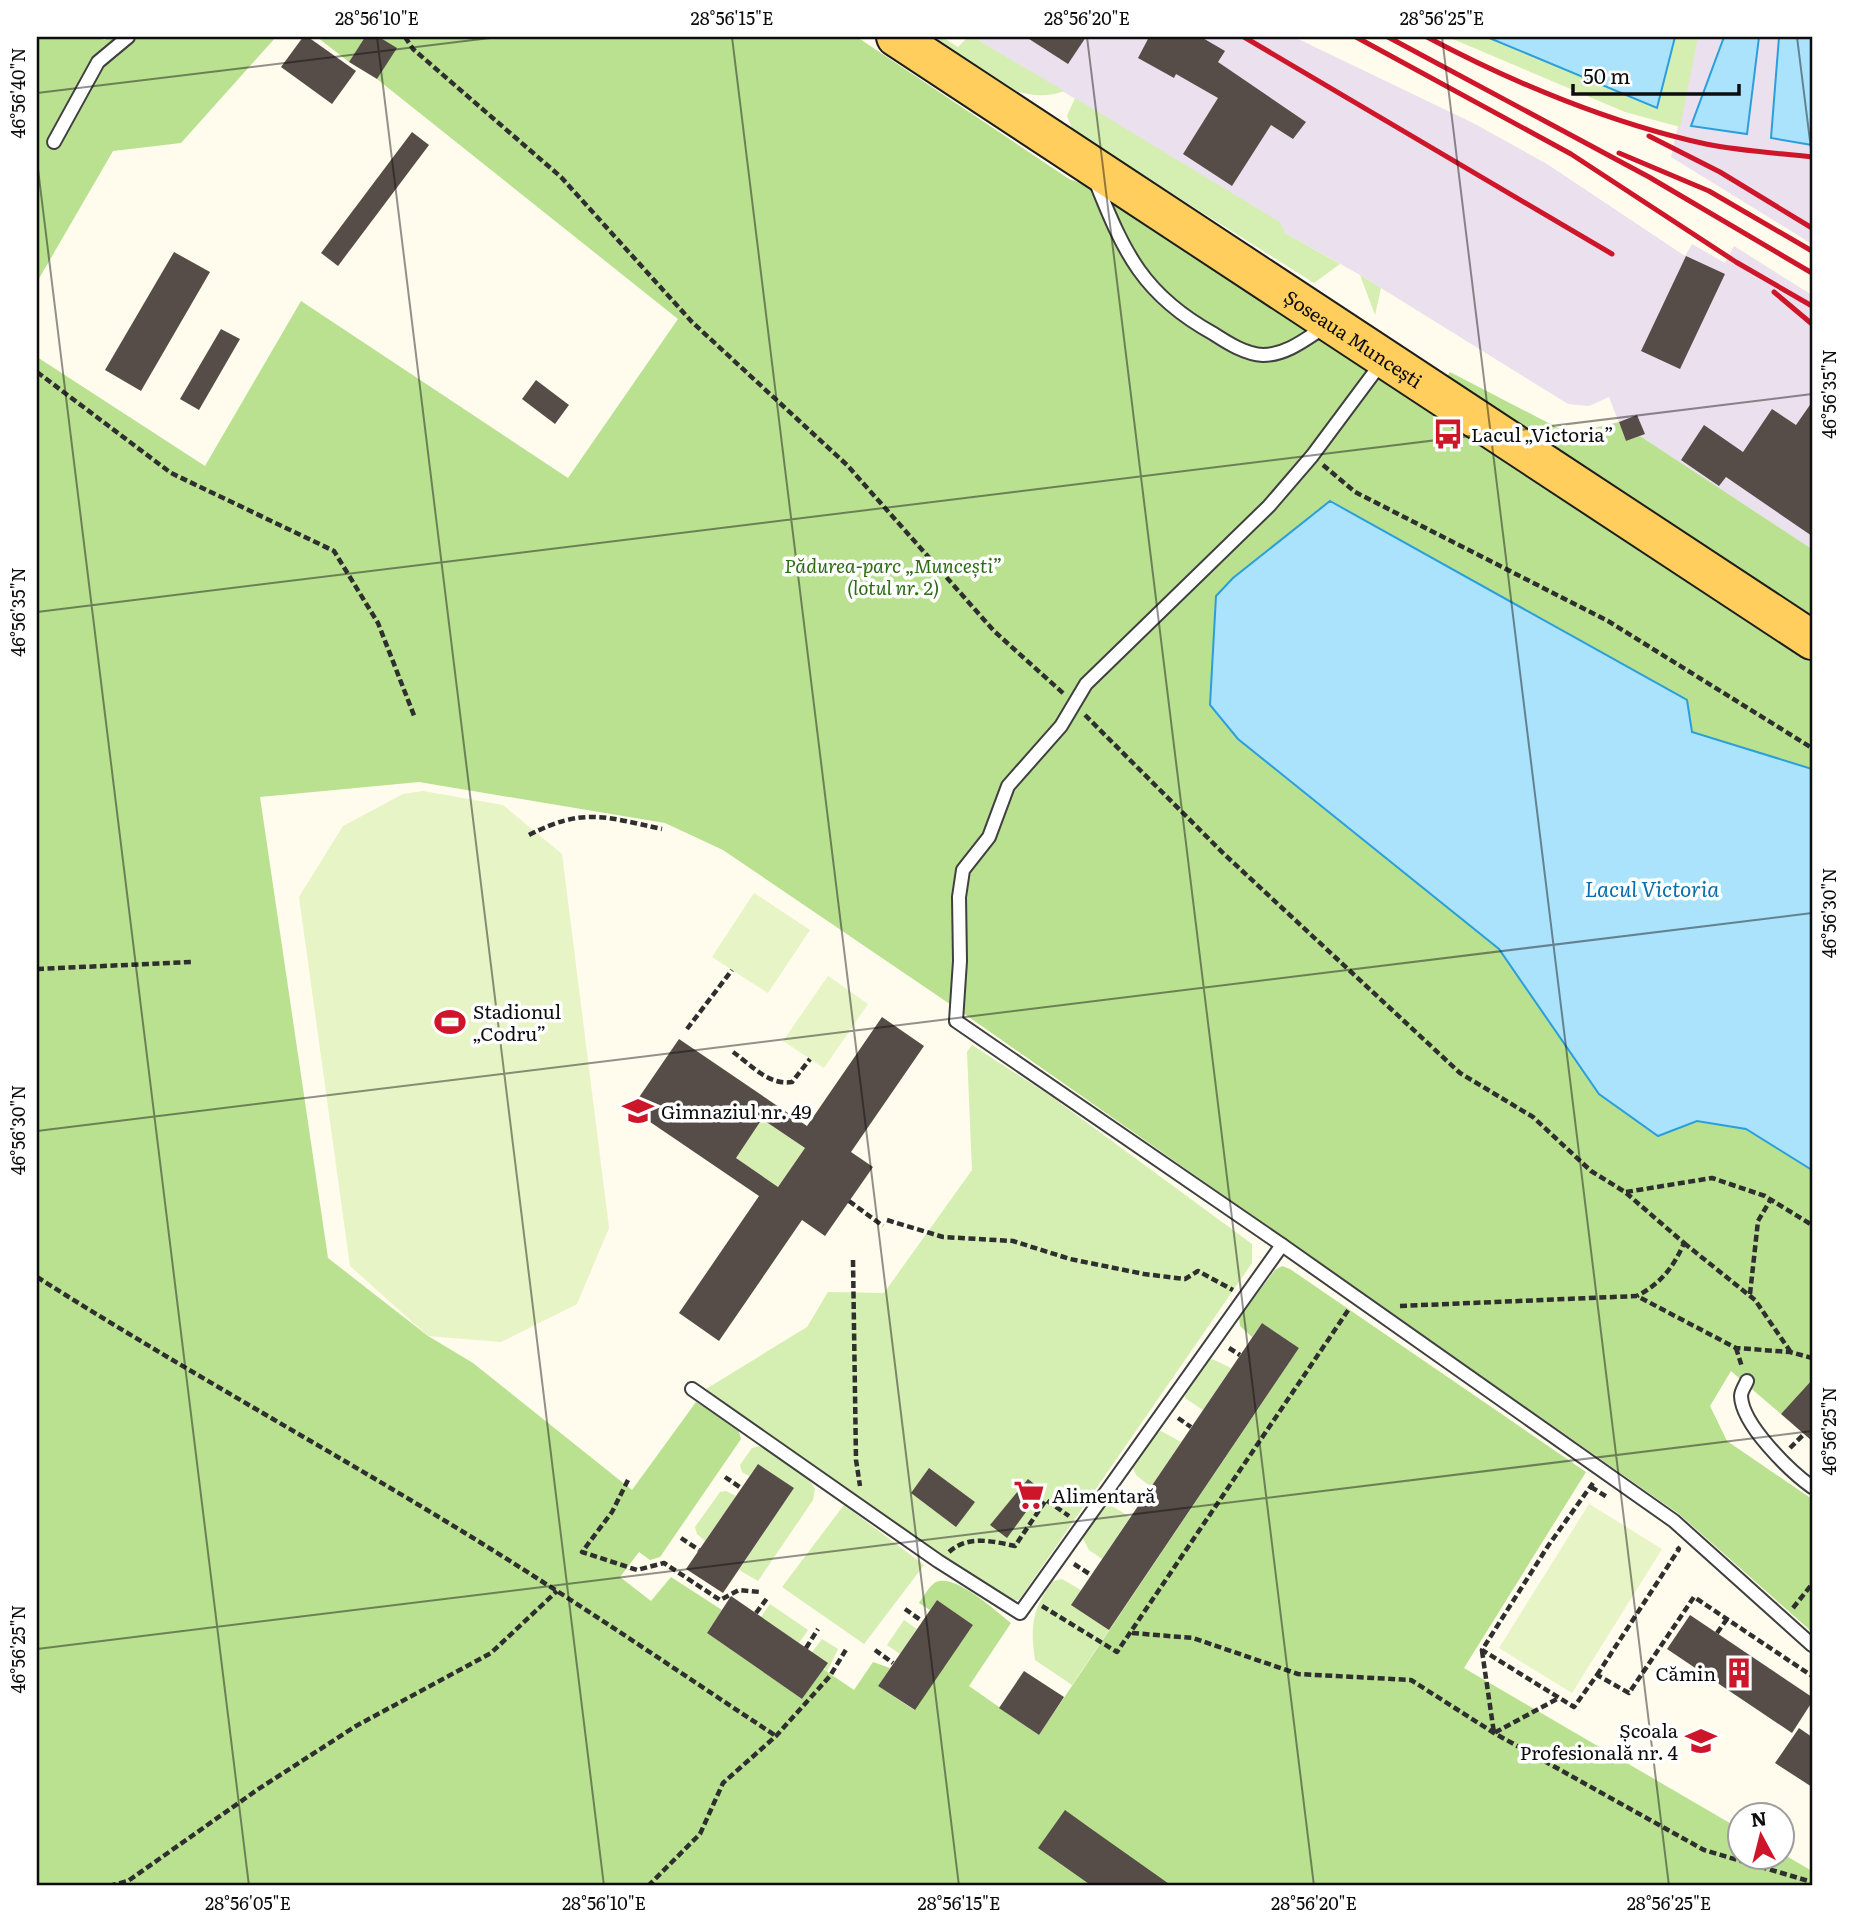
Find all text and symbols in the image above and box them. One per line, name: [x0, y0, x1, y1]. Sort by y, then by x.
text: 28°56'10"E: [335, 4, 419, 31]
text: 28°56'15"E: [691, 4, 773, 31]
text: 28°56'20"E: [1044, 4, 1130, 31]
text: 28°56'25"E: [1400, 4, 1484, 31]
text: 46°56'40"N: [4, 48, 31, 138]
scale bar: [1573, 52, 1739, 96]
text: 50 m: [1583, 59, 1630, 90]
street label: Șoseaua Muncești: [1279, 282, 1428, 394]
text: 46°56'35"N: [1815, 349, 1842, 439]
bus stop icon: Lacul „Victoria”: [1431, 417, 1465, 451]
place label: Lacul „Victoria”: [1471, 420, 1614, 448]
park label: Pădurea-parc „Muncești” (lotul nr. 2): [784, 551, 1002, 601]
text: 46°56'35"N: [4, 567, 31, 657]
text: 46°56'30"N: [1815, 868, 1842, 958]
water label: Lacul Victoria: [1585, 872, 1719, 903]
place label: Stadionul „Codru”: [473, 997, 561, 1047]
sports icon: Stadionul „Codru”: [433, 1005, 467, 1039]
text: 46°56'30"N: [4, 1085, 31, 1175]
school or university icon: Gimnaziul nr. 49: [621, 1094, 655, 1128]
place label: Gimnaziul nr. 49: [661, 1097, 811, 1125]
text: 46°56'25"N: [1815, 1387, 1842, 1475]
supermarket icon: Alimentară: [1012, 1478, 1046, 1512]
place label: Alimentară: [1052, 1481, 1156, 1509]
text: 46°56'25"N: [4, 1605, 31, 1693]
building icon: Cămin: [1722, 1656, 1756, 1690]
place label: Cămin: [1656, 1659, 1716, 1687]
place label: Școala Profesională nr. 4: [1520, 1716, 1679, 1766]
school or university icon: Școala Profesională nr. 4: [1684, 1724, 1718, 1758]
north arrow: [1727, 1800, 1797, 1870]
text: N: [1749, 1803, 1768, 1833]
text: 28°56'05"E: [205, 1889, 291, 1916]
text: 28°56'10"E: [562, 1889, 646, 1916]
text: 28°56'15"E: [918, 1889, 1000, 1916]
text: 28°56'20"E: [1271, 1889, 1357, 1916]
text: 28°56'25"E: [1627, 1889, 1711, 1916]

